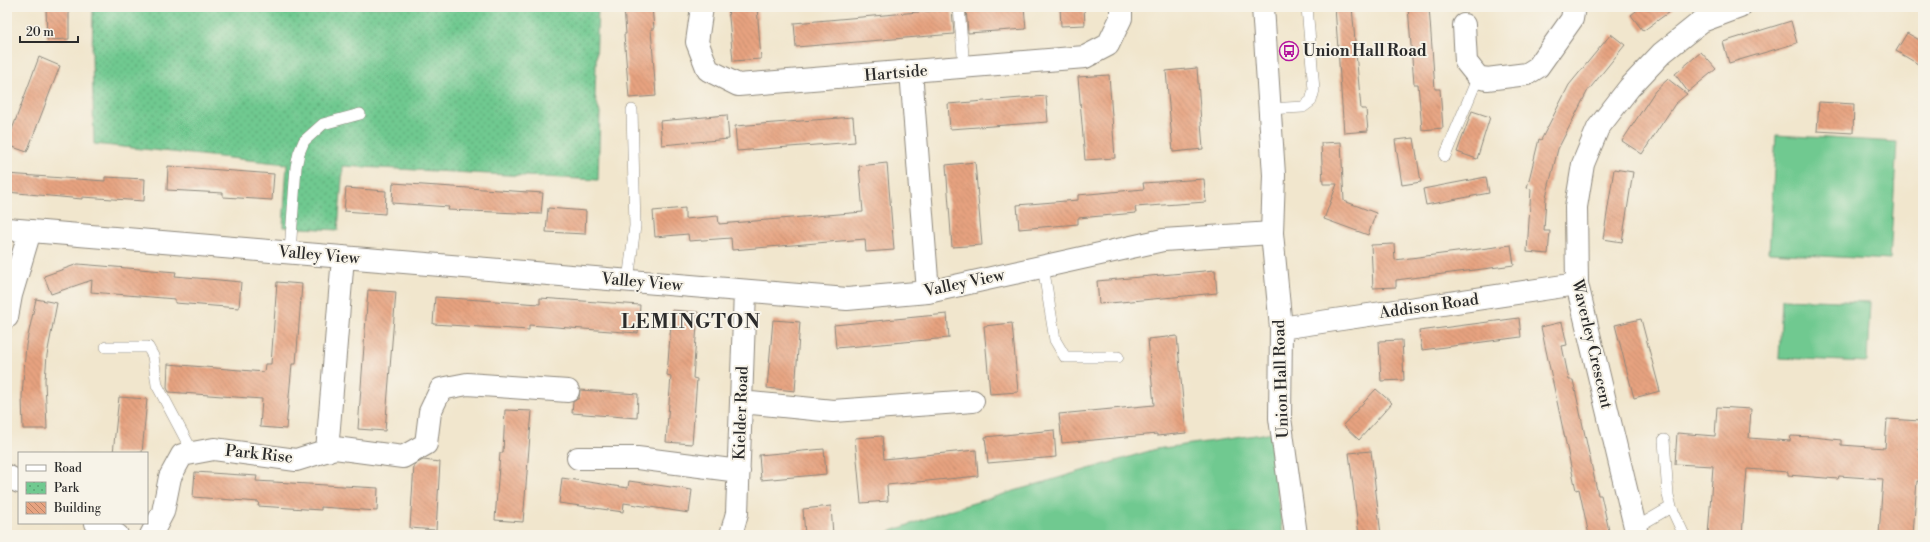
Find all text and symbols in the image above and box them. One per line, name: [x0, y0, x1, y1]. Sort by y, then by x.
scale bar: [20, 18, 78, 44]
text: 20 m: [26, 25, 54, 40]
bus stop icon: Union Hall Road: [1278, 40, 1300, 62]
place label: Union Hall Road: [1303, 41, 1427, 61]
street label: Hartside: [864, 60, 928, 86]
street label: Valley View: [276, 241, 362, 269]
street label: Valley View: [921, 265, 1007, 301]
street label: Valley View: [599, 268, 685, 296]
street label: Waverley Crescent: [1567, 276, 1617, 411]
street label: Addison Road: [1377, 289, 1480, 323]
district label: LEMINGTON: [621, 310, 761, 335]
street label: Union Hall Road: [1269, 319, 1293, 439]
street label: Kielder Road: [729, 366, 753, 460]
street label: Park Rise: [224, 440, 294, 468]
legend: [18, 452, 148, 524]
text: Road: [54, 461, 82, 476]
text: Park: [54, 481, 80, 496]
text: Building: [53, 501, 102, 516]

